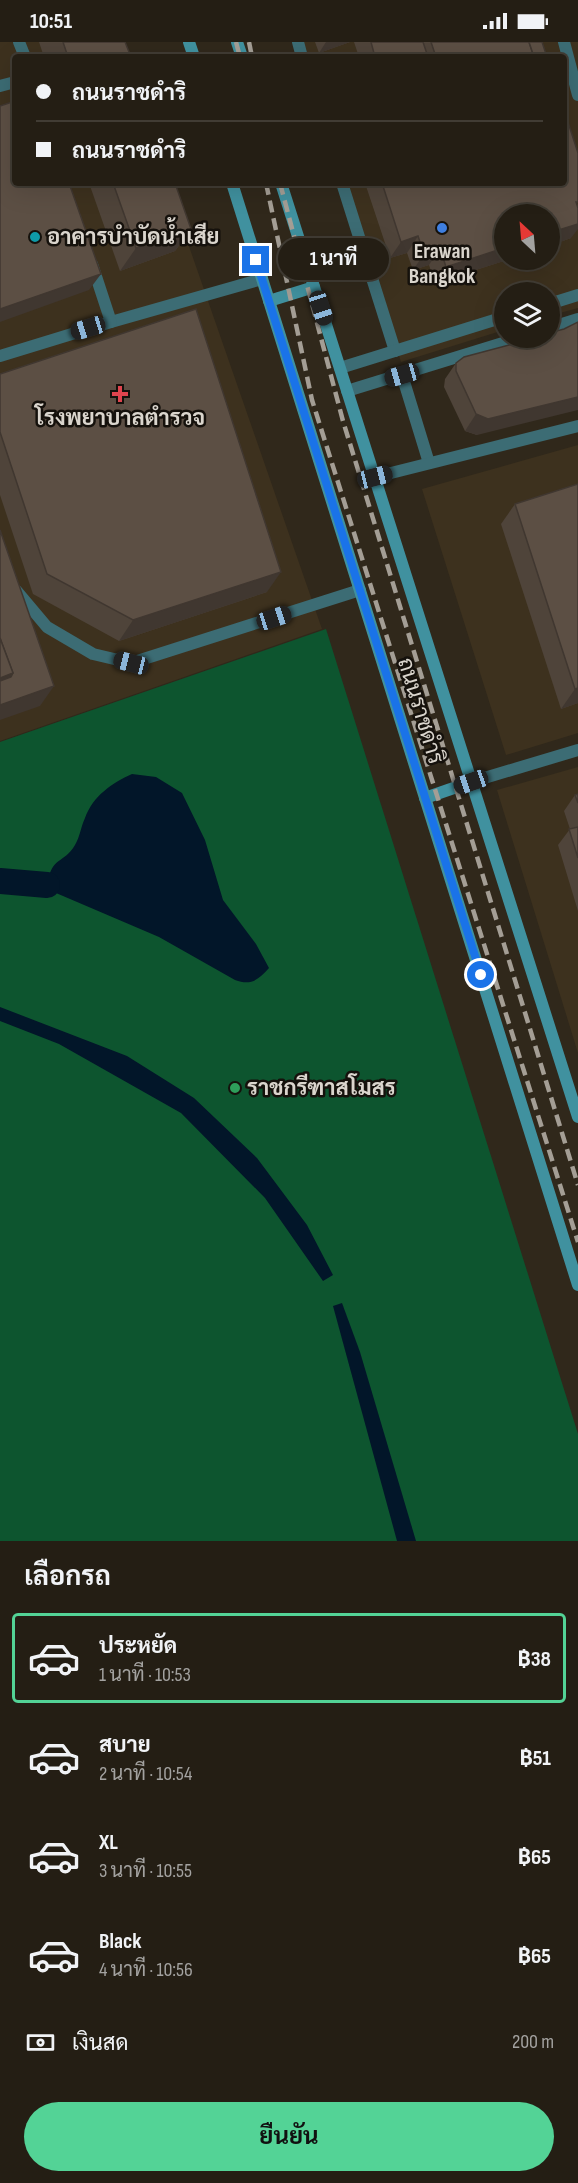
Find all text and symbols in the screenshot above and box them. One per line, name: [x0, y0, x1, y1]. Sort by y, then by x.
text: 10:51: [30, 8, 72, 35]
text: ถนนราชดำริ: [72, 80, 186, 107]
text: ถนนราชดำริ: [72, 138, 186, 165]
north arrow: [494, 204, 560, 270]
map controls: [494, 204, 560, 348]
place label: อาคารบำบัดน้ำเสีย: [47, 217, 220, 251]
marker: Erawan Bangkok: [435, 221, 449, 235]
marker: อาคารบำบัดน้ำเสีย: [28, 230, 42, 244]
place label: Erawan Bangkok: [409, 238, 476, 290]
callout: 1 นาที: [277, 239, 388, 281]
route end: [242, 246, 269, 273]
text: 1 นาที: [310, 247, 357, 271]
button: layers: [494, 282, 560, 348]
car: [307, 288, 335, 328]
car: [68, 314, 108, 342]
car: [382, 361, 422, 389]
marker: โรงพยาบาลตำรวจ: [111, 385, 129, 403]
place label: โรงพยาบาลตำรวจ: [33, 403, 205, 432]
car: [355, 464, 395, 490]
car: [254, 604, 294, 632]
car: [111, 650, 151, 676]
street label: ถนนราชดำริ: [391, 654, 450, 767]
car: [451, 768, 491, 796]
route start: [467, 961, 494, 988]
place label: ราชกรีฑาสโมสร: [247, 1073, 396, 1102]
marker: ราชกรีฑาสโมสร: [228, 1081, 242, 1095]
text: เลือกรถ: [24, 1561, 111, 1593]
icon: car: [27, 1631, 81, 1685]
text: ประหยัด: [99, 1633, 177, 1660]
text: ฿38: [517, 1646, 551, 1673]
text: 1 นาที · 10:53: [99, 1663, 191, 1687]
icon: car: [27, 1730, 81, 1784]
text: สบาย: [99, 1732, 151, 1759]
text: ฿51: [519, 1745, 551, 1772]
text: 2 นาที · 10:54: [99, 1762, 192, 1786]
icon: car: [27, 1829, 81, 1883]
text: XL: [99, 1829, 118, 1856]
text: ฿65: [518, 1844, 551, 1871]
text: 3 นาที · 10:55: [99, 1859, 192, 1883]
icon: car: [27, 1928, 81, 1982]
text: Black: [99, 1928, 141, 1955]
text: ฿65: [518, 1943, 551, 1970]
text: 4 นาที · 10:56: [99, 1958, 193, 1982]
icon: cash: [24, 2026, 57, 2059]
text: เงินสด: [72, 2030, 129, 2057]
text: 200 m: [512, 2030, 554, 2054]
button: ยืนยัน: [24, 2102, 554, 2171]

